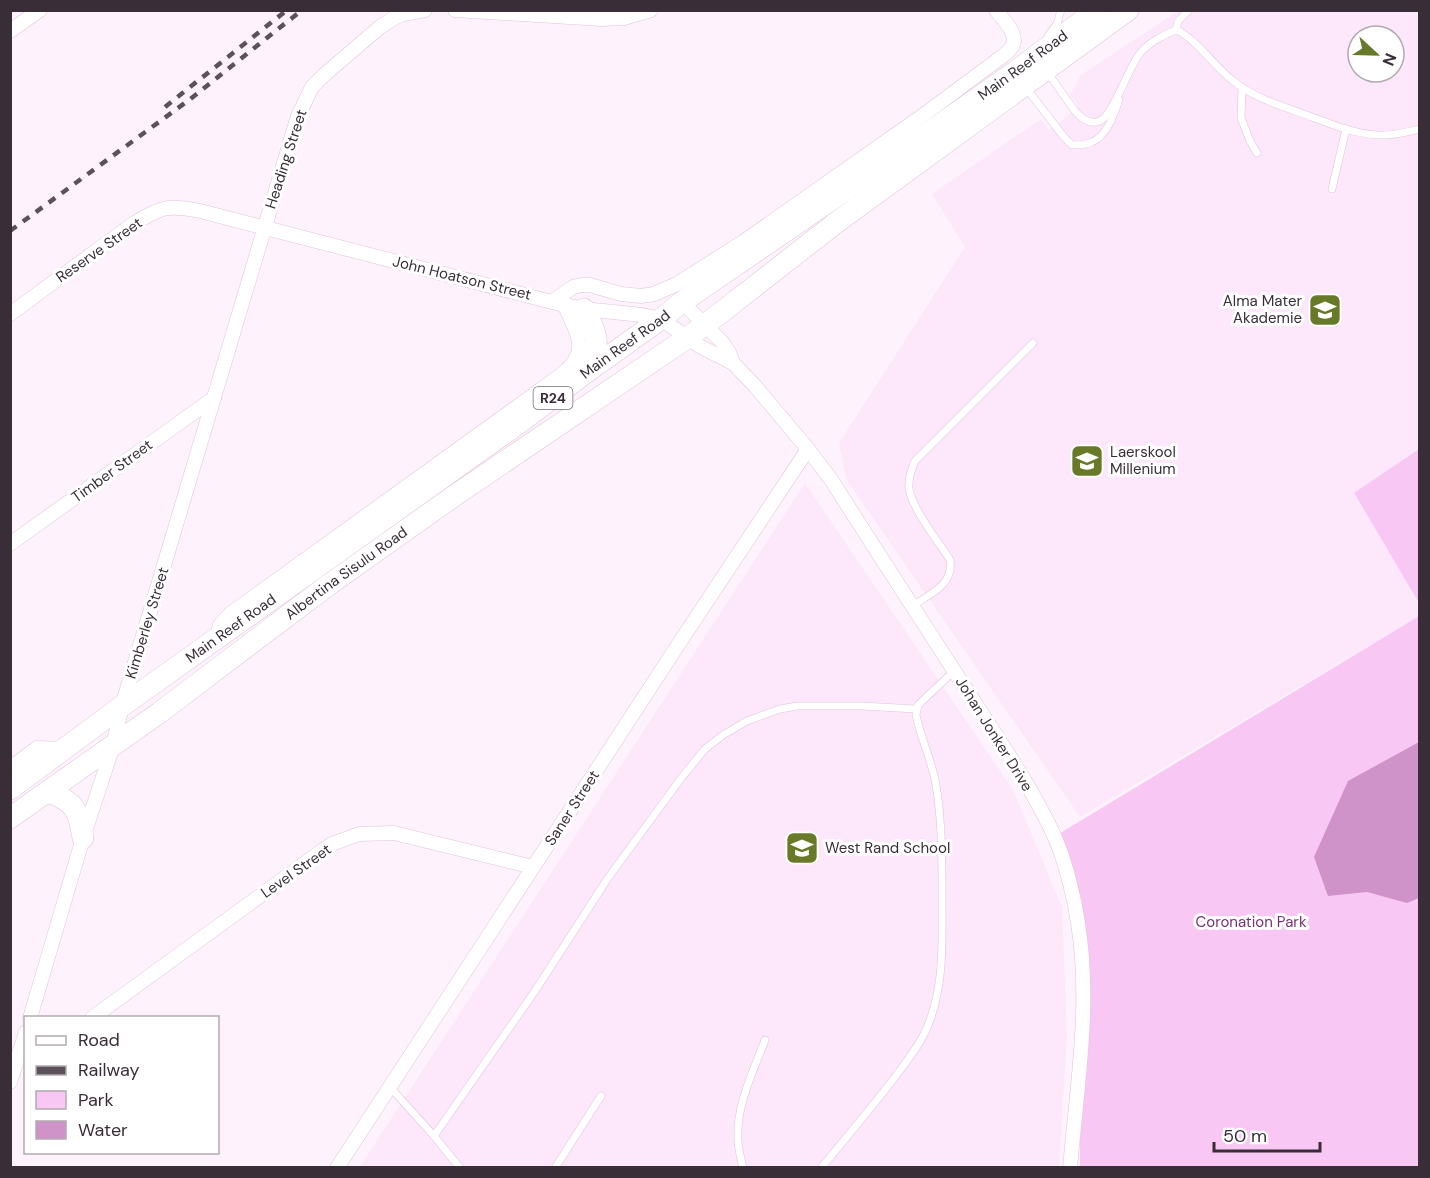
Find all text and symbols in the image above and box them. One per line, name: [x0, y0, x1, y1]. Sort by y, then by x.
north arrow: [1346, 24, 1406, 84]
street label: Main Reef Road: [974, 26, 1072, 105]
text: N: [1378, 50, 1401, 69]
street label: Heading Street: [261, 107, 312, 211]
street label: Reserve Street: [52, 213, 146, 287]
street label: John Hoatson Street: [391, 251, 533, 305]
place label: Alma Mater Akademie: [1223, 291, 1302, 328]
school or university icon: Alma Mater Akademie: [1307, 292, 1343, 328]
street label: Main Reef Road: [576, 305, 675, 384]
road number: R24: [534, 387, 572, 409]
street label: Timber Street: [68, 435, 157, 507]
place label: Laerskool Millenium: [1110, 442, 1176, 479]
school or university icon: Laerskool Millenium: [1069, 443, 1105, 479]
street label: Albertina Sisulu Road: [281, 522, 411, 624]
street label: Kimberley Street: [121, 565, 173, 681]
street label: Main Reef Road: [182, 589, 280, 668]
street label: Johan Jonker Drive: [951, 673, 1037, 795]
street label: Saner Street: [540, 766, 604, 850]
school or university icon: West Rand School: [784, 830, 820, 866]
place label: West Rand School: [825, 838, 950, 858]
street label: Level Street: [257, 839, 335, 903]
park label: Coronation Park: [1196, 912, 1307, 932]
legend: [24, 1016, 219, 1154]
text: Road: [78, 1028, 120, 1052]
text: Railway: [78, 1058, 140, 1082]
text: Park: [78, 1088, 114, 1112]
scale bar: [1214, 1115, 1320, 1153]
text: Water: [78, 1118, 128, 1142]
text: 50 m: [1223, 1124, 1267, 1148]

